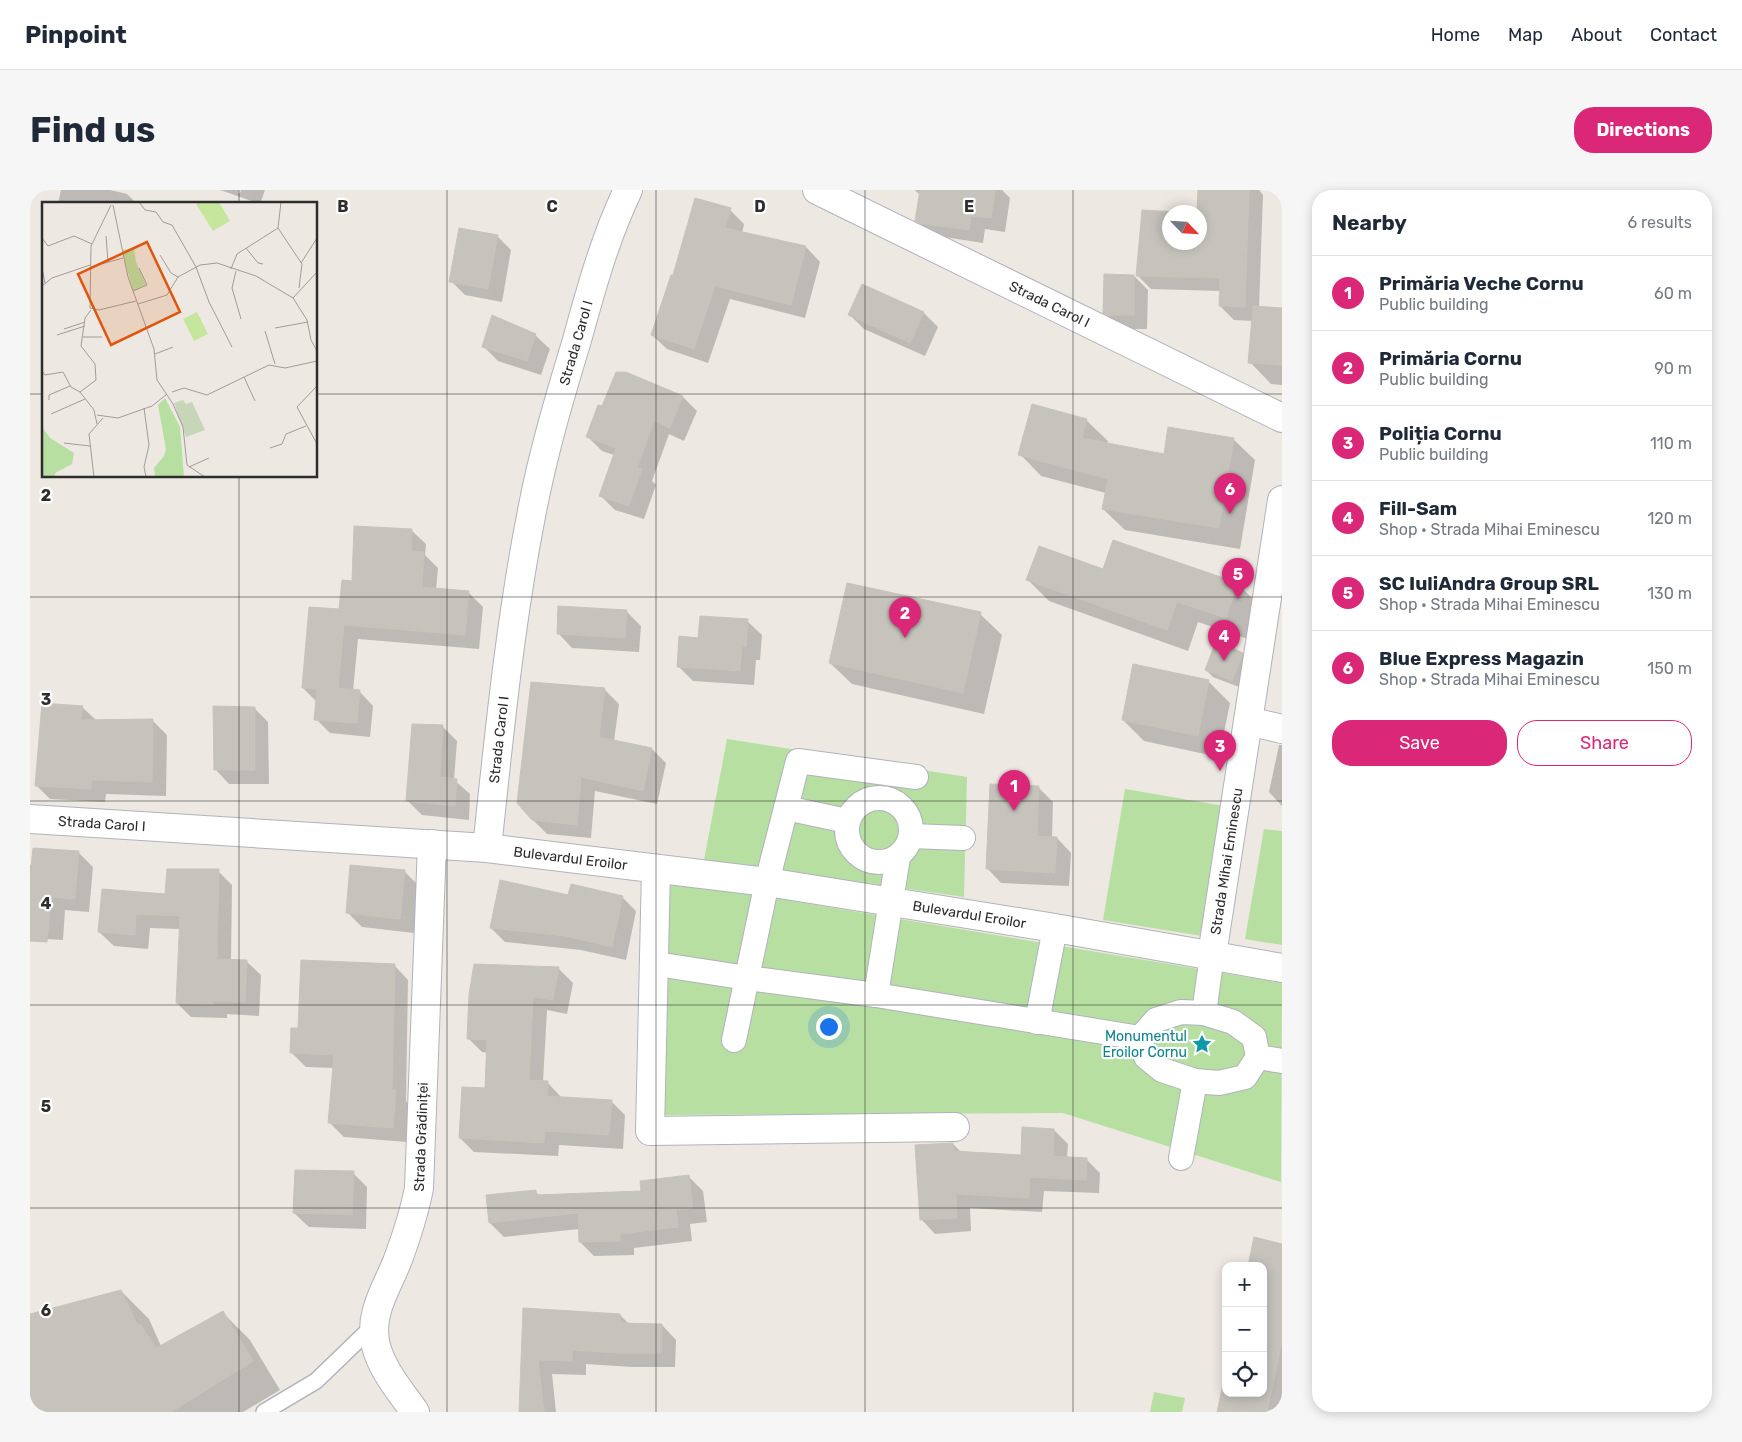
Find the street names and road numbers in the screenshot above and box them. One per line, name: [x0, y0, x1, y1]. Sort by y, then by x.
street label: Strada Carol I: [1006, 278, 1092, 331]
street label: Strada Carol I: [556, 298, 597, 387]
street label: Strada Carol I: [486, 695, 513, 784]
street label: Strada Mihai Eminescu: [1207, 787, 1247, 936]
street label: Strada Carol I: [58, 813, 146, 835]
street label: Bulevardul Eroilor: [512, 843, 629, 874]
street label: Bulevardul Eroilor: [911, 897, 1028, 932]
street label: Strada Grădiniței: [411, 1082, 432, 1192]

